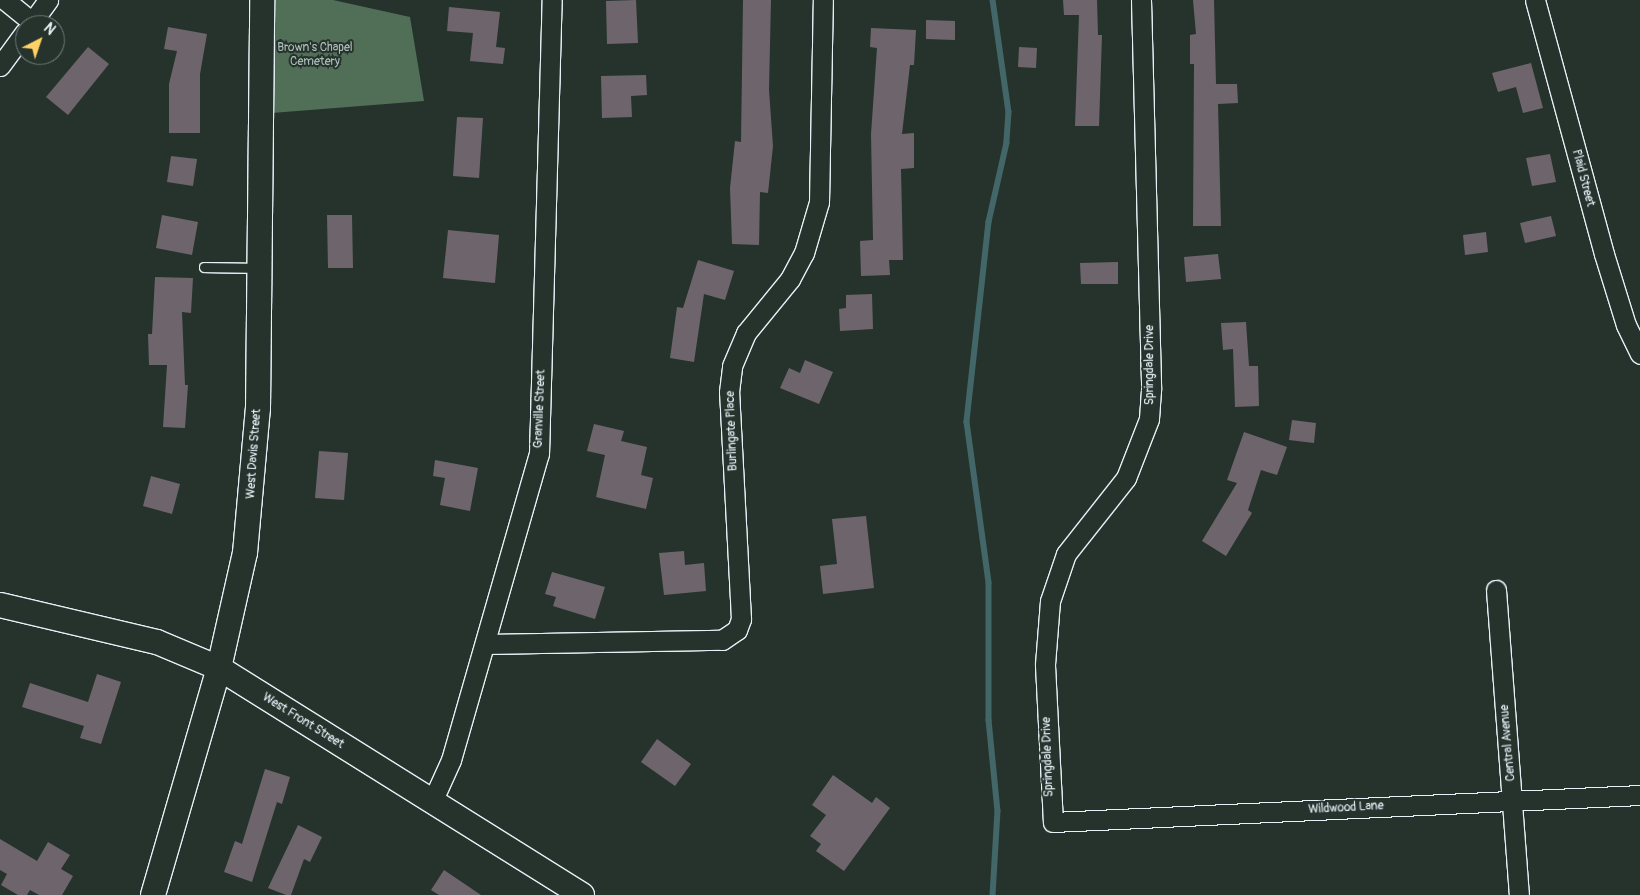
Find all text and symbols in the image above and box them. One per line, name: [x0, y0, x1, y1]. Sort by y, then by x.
north arrow: [15, 15, 65, 65]
text: N: [40, 20, 59, 39]
park label: Brown's Chapel Cemetery: [277, 41, 353, 69]
street label: Plaid Street: [1569, 148, 1597, 208]
street label: Springdale Drive: [1143, 325, 1157, 405]
street label: Granville Street: [531, 369, 549, 449]
street label: Burlingate Place: [723, 391, 741, 471]
street label: West Davis Street: [244, 409, 264, 499]
street label: West Front Street: [260, 690, 346, 752]
street label: Central Avenue: [1497, 704, 1519, 782]
street label: Springdale Drive: [1039, 717, 1057, 797]
street label: Wildwood Lane: [1308, 799, 1384, 817]

